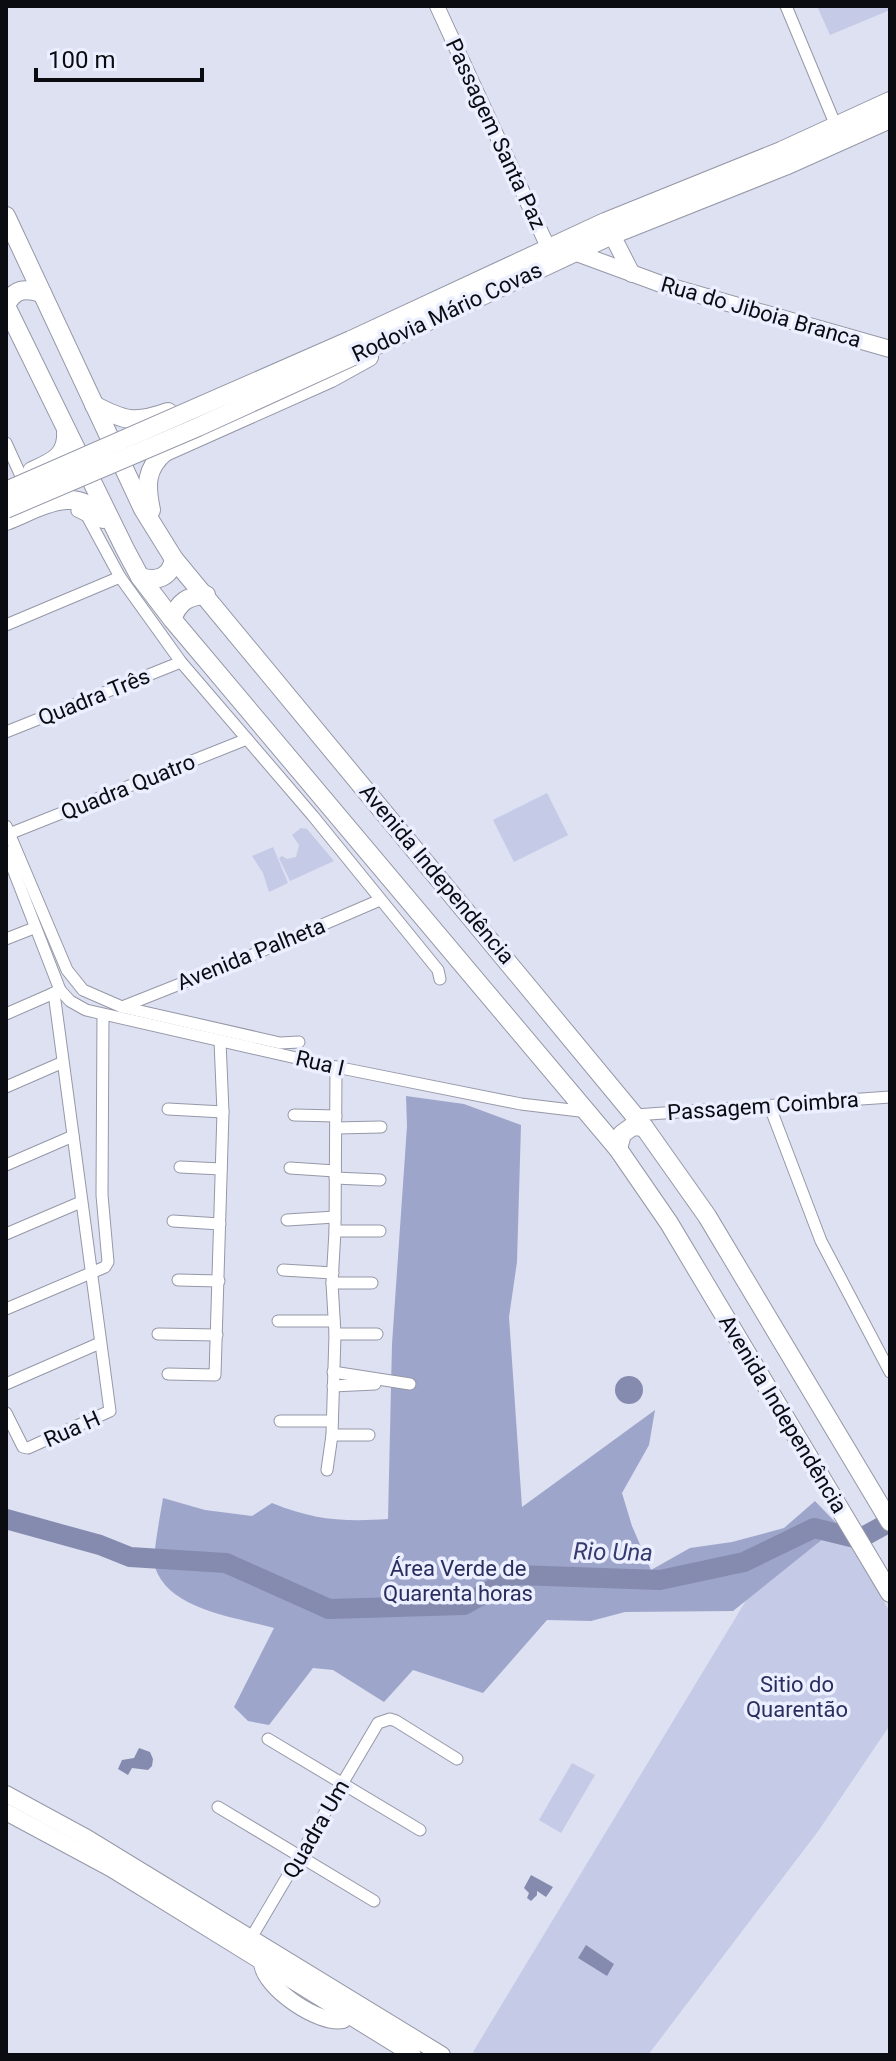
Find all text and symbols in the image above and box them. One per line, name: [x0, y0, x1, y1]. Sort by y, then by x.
scale bar: [36, 32, 202, 82]
street label: Passagem Santa Paz: [441, 35, 551, 233]
text: 100 m: [48, 46, 115, 74]
street label: Rodovia Mário Covas: [348, 257, 546, 367]
street label: Rua do Jiboia Branca: [658, 271, 864, 353]
street label: Quadra Três: [34, 663, 154, 731]
street label: Quadra Quatro: [57, 749, 199, 825]
street label: Avenida Independência: [355, 779, 519, 969]
street label: Avenida Palheta: [173, 913, 329, 995]
street label: Rua I: [293, 1045, 347, 1081]
street label: Passagem Coimbra: [666, 1087, 860, 1125]
street label: Avenida Independência: [714, 1310, 852, 1518]
street label: Rua H: [40, 1406, 104, 1452]
water label: Rio Una: [573, 1537, 653, 1567]
park label: Área Verde de Quarenta horas: [383, 1556, 533, 1606]
park label: Sitio do Quarentão: [746, 1672, 848, 1722]
street label: Quadra Um: [278, 1775, 354, 1883]

